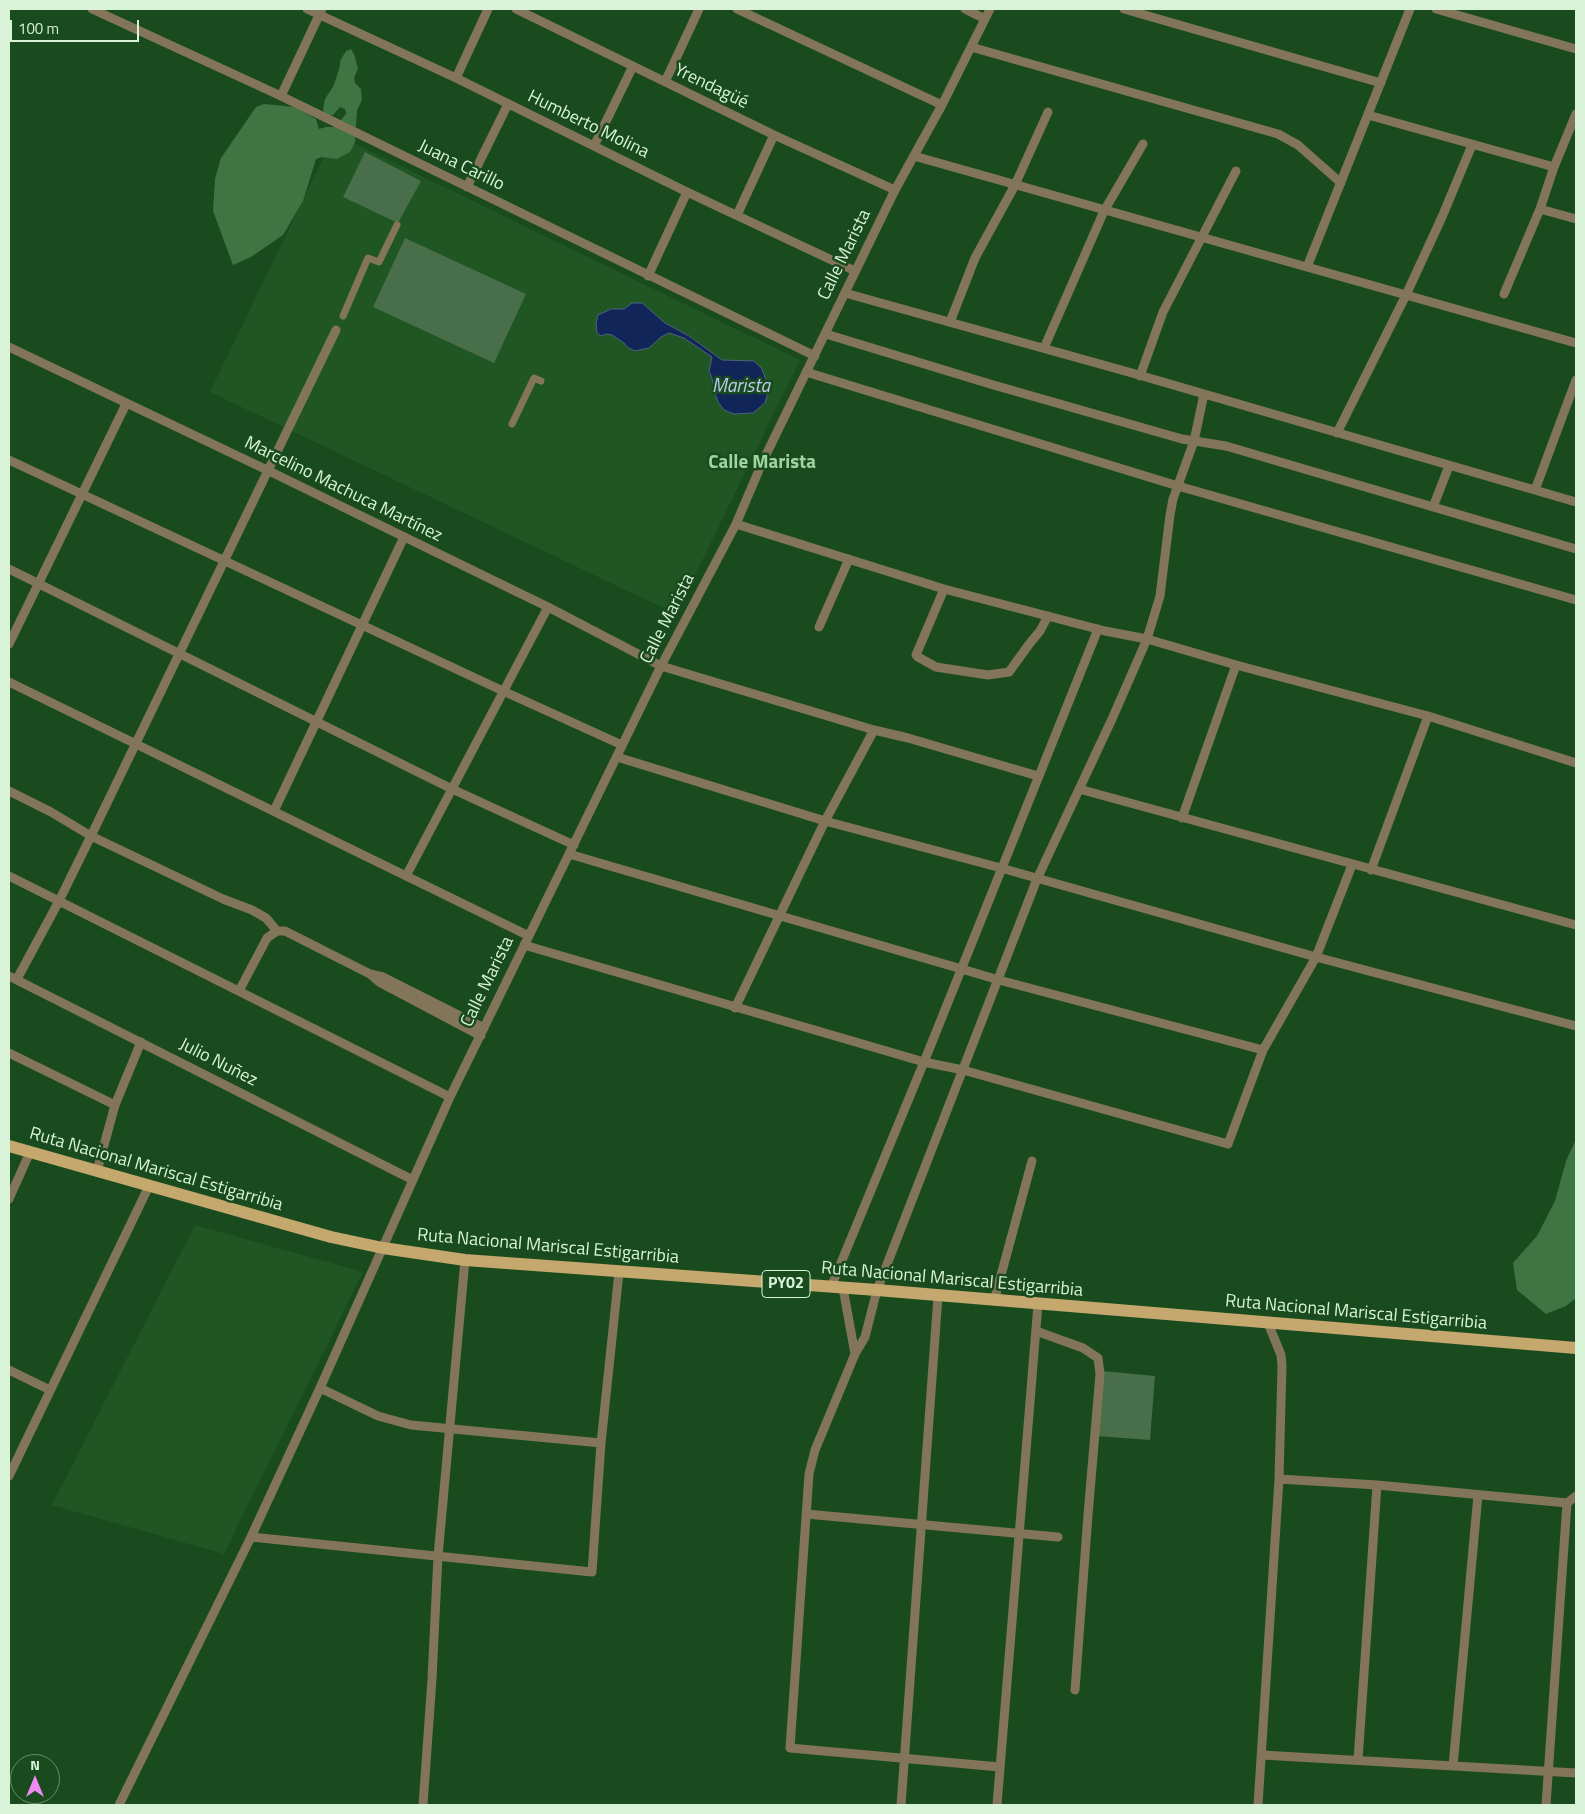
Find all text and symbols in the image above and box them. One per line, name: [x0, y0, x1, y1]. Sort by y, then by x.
scale bar: [12, 10, 141, 42]
text: 100 m: [18, 17, 59, 40]
street label: Yrendagüé: [670, 60, 752, 114]
street label: Humberto Molina: [524, 86, 652, 164]
street label: Juana Carillo: [414, 136, 508, 196]
street label: Calle Marista: [814, 206, 876, 304]
water label: Marista: [712, 376, 770, 398]
street label: Marcelino Machuca Martínez: [240, 433, 446, 547]
district label: Calle Marista: [708, 452, 816, 474]
street label: Calle Marista: [636, 570, 700, 668]
street label: Calle Marista: [457, 933, 519, 1031]
street label: Julio Nuñez: [175, 1034, 261, 1092]
street label: Ruta Nacional Mariscal Estigarribia: [27, 1123, 285, 1217]
street label: Ruta Nacional Mariscal Estigarribia: [416, 1225, 680, 1269]
street label: Ruta Nacional Mariscal Estigarribia: [820, 1258, 1084, 1302]
road number: PY02: [762, 1270, 810, 1298]
street label: Ruta Nacional Mariscal Estigarribia: [1224, 1291, 1488, 1335]
north arrow: [10, 1754, 60, 1804]
text: N: [30, 1754, 40, 1775]

